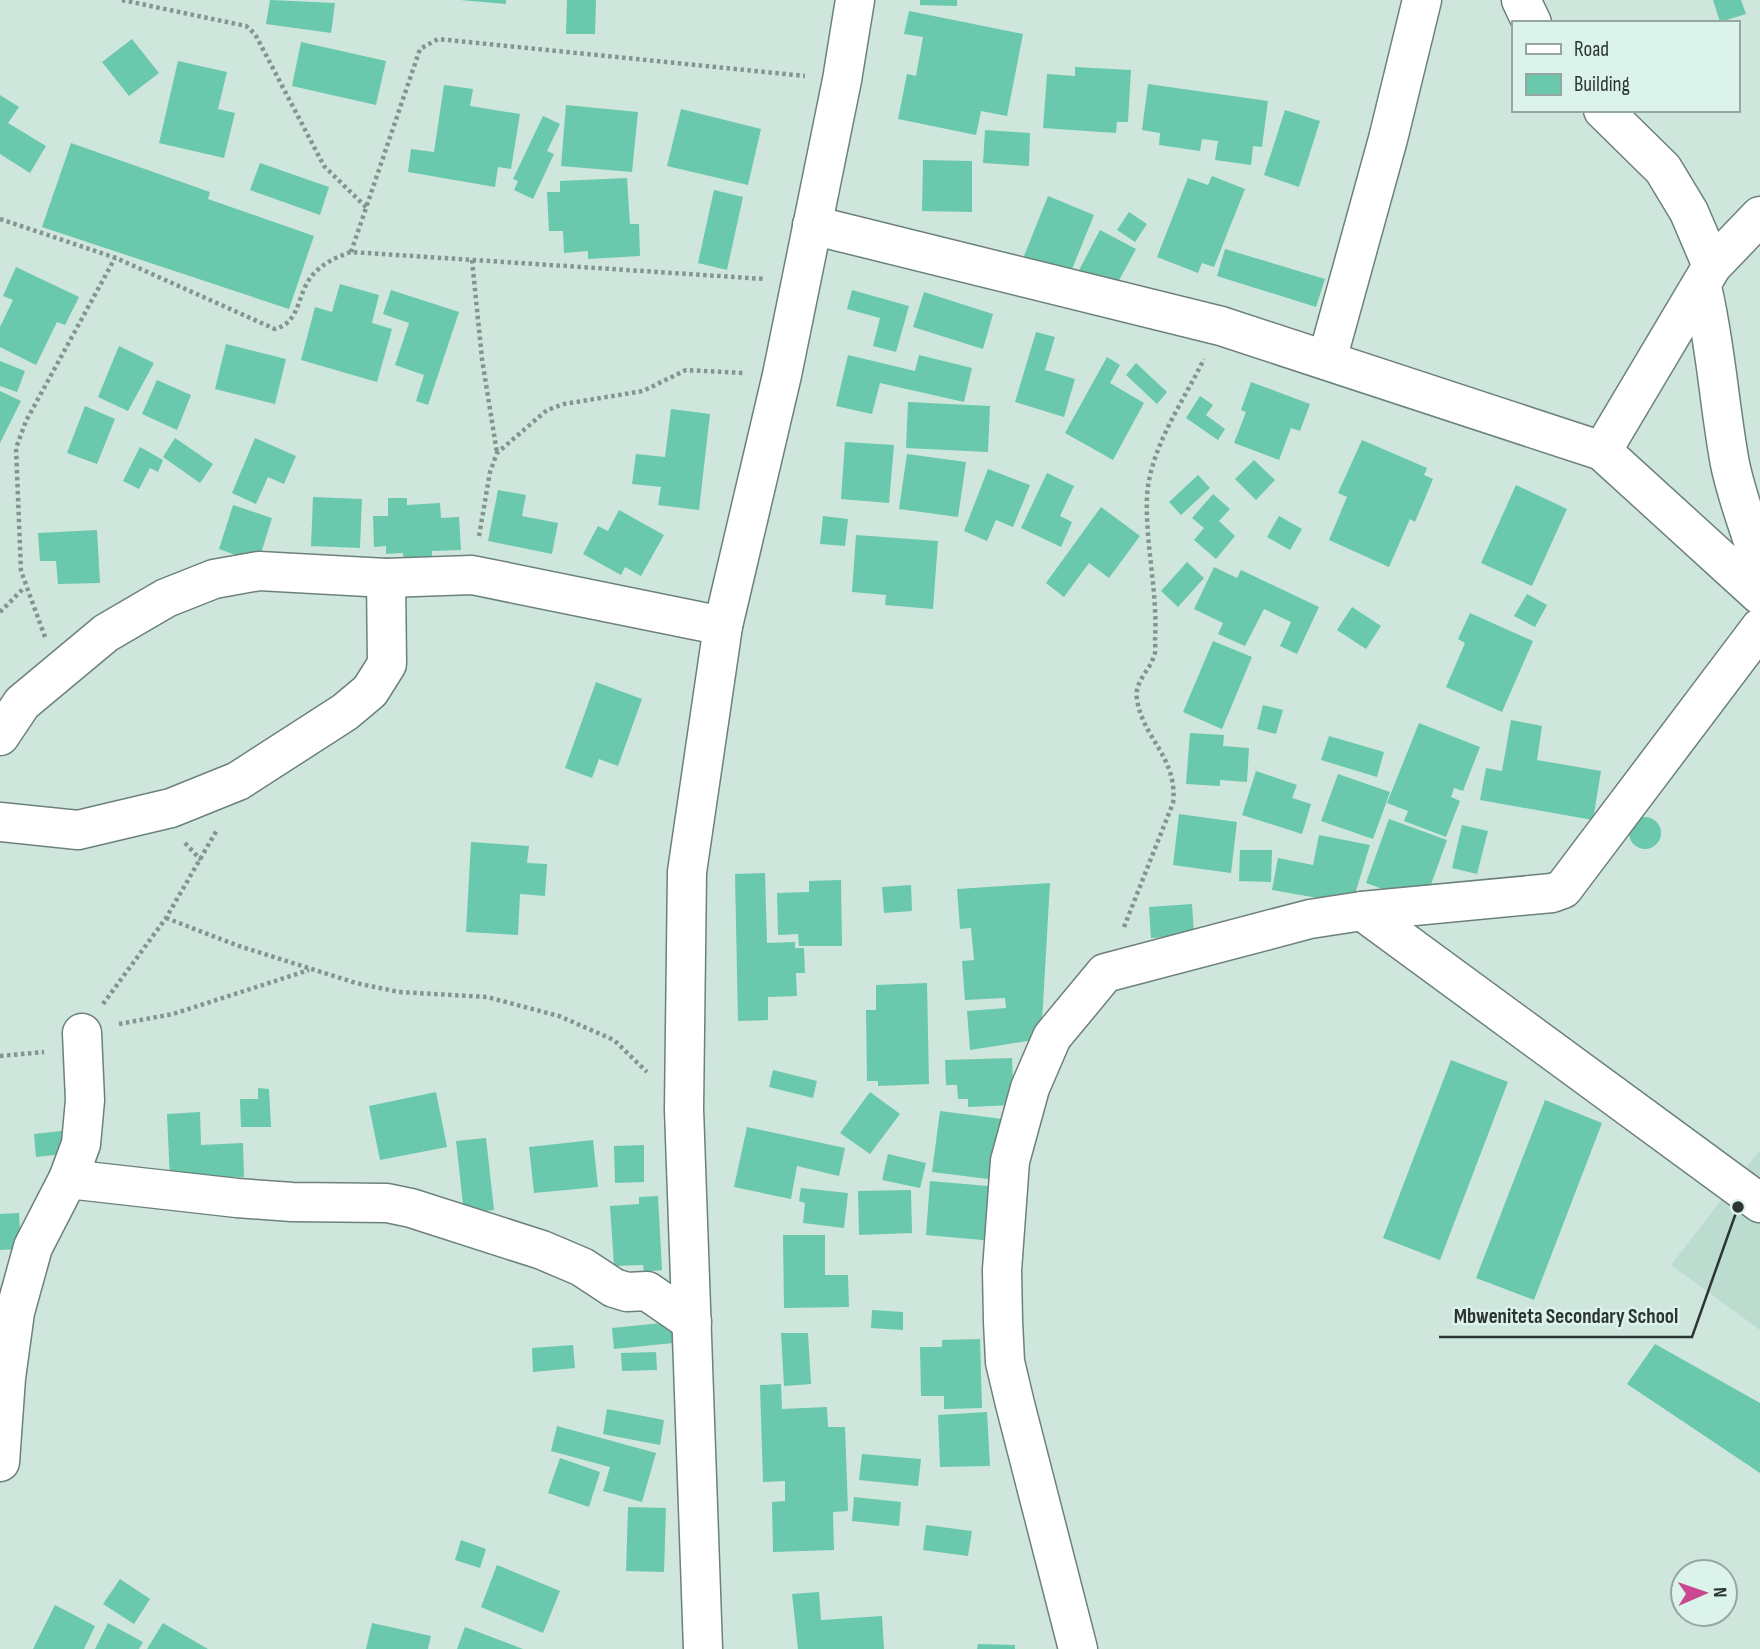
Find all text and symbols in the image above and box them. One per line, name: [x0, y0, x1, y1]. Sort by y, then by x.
legend: [1512, 21, 1739, 112]
text: Road: [1574, 37, 1609, 62]
text: Building: [1574, 72, 1630, 97]
callout: Mbweniteta Secondary School: [1439, 1295, 1692, 1337]
text: Mbweniteta Secondary School: [1454, 1304, 1678, 1329]
north arrow: [1669, 1558, 1739, 1628]
text: N: [1708, 1587, 1731, 1598]

